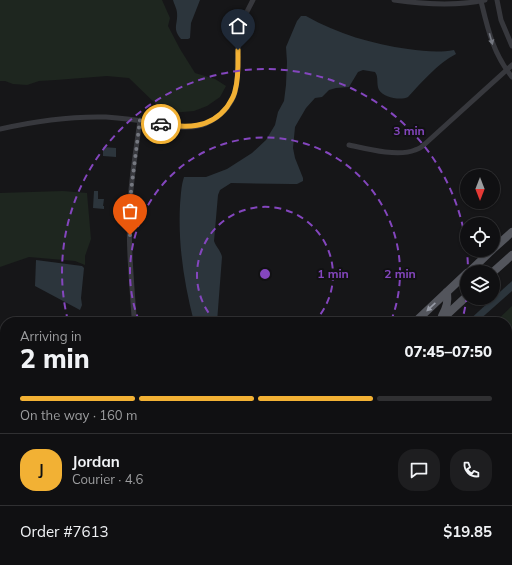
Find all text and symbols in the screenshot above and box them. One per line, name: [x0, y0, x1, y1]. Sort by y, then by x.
pin: [221, 9, 255, 50]
icon: home: [227, 15, 249, 37]
one-way arrow: [488, 33, 494, 45]
courier: [141, 104, 181, 144]
icon: car: [150, 113, 172, 135]
text: 3 min: [393, 123, 425, 138]
north arrow: [460, 169, 500, 209]
map controls: [460, 169, 500, 305]
pin: [113, 194, 147, 235]
icon: bag: [119, 200, 141, 222]
button: locate: [460, 217, 500, 257]
button: layers: [460, 265, 500, 305]
text: 1 min: [317, 266, 349, 281]
text: 2 min: [384, 266, 416, 281]
centre of rings: [258, 267, 272, 281]
one-way arrow: [426, 302, 436, 312]
text: Arriving in: [20, 328, 82, 344]
text: 2 min: [20, 342, 90, 375]
text: 07:45–07:50: [405, 342, 492, 361]
text: On the way · 160 m: [20, 407, 137, 423]
button: chat: [398, 449, 440, 491]
button: phone: [450, 449, 492, 491]
text: Jordan: [72, 452, 120, 471]
text: J: [38, 460, 44, 479]
text: Courier · 4.6: [72, 471, 143, 487]
text: Order #7613: [20, 522, 108, 541]
text: $19.85: [443, 522, 492, 541]

